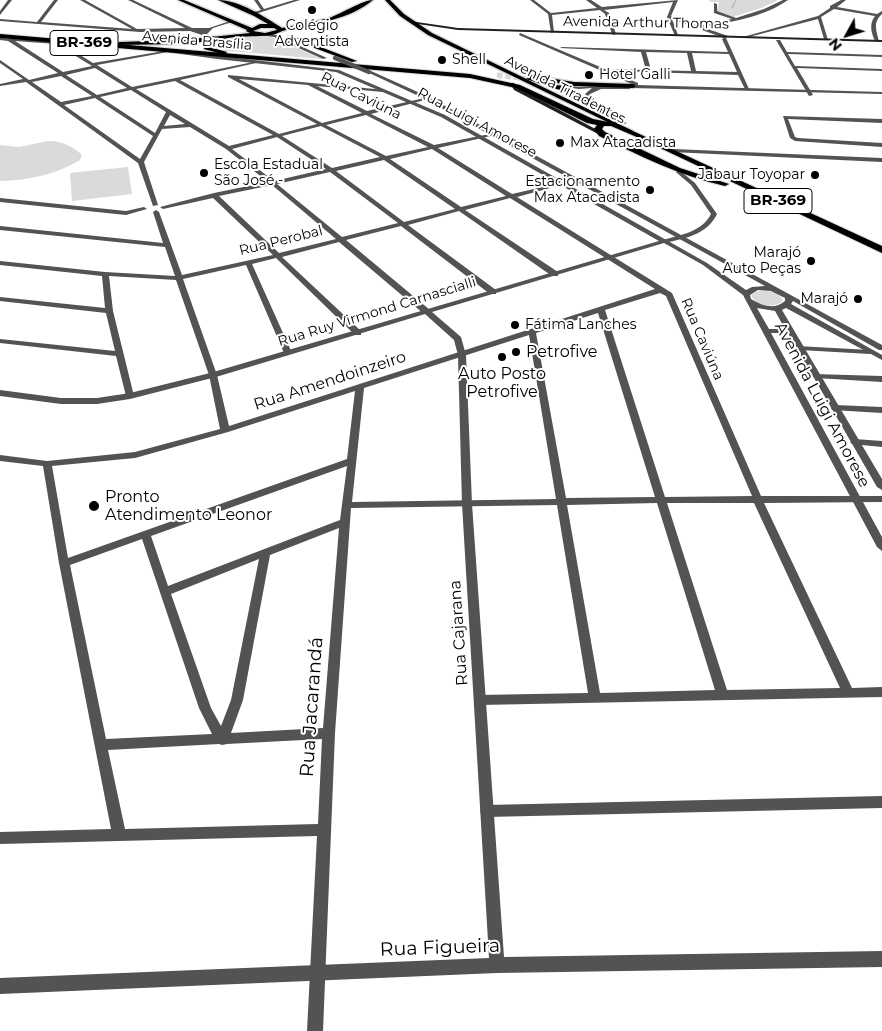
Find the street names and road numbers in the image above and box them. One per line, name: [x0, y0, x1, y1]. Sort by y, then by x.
street label: Avenida Arthur Thomas: [563, 13, 729, 33]
street label: Avenida Brasília: [141, 28, 253, 54]
road number: BR-369: [50, 30, 118, 56]
street label: Avenida Tiradentes: [502, 52, 628, 128]
street label: Rua Caviúna: [318, 69, 404, 123]
street label: Rua Luigi Amorese: [414, 84, 540, 162]
road number: BR-369: [744, 188, 812, 214]
street label: Rua Perobal: [238, 223, 324, 259]
street label: Rua Ruy Virmond Carnascialli: [276, 274, 478, 350]
street label: Rua Caviúna: [677, 295, 727, 383]
street label: Avenida Luigi Amorese: [770, 319, 874, 491]
street label: Rua Amendoinzeiro: [251, 347, 409, 415]
street label: Rua Cajarana: [446, 580, 472, 686]
street label: Rua Jacarandá: [296, 636, 328, 778]
street label: Rua Figueira: [380, 935, 500, 961]

